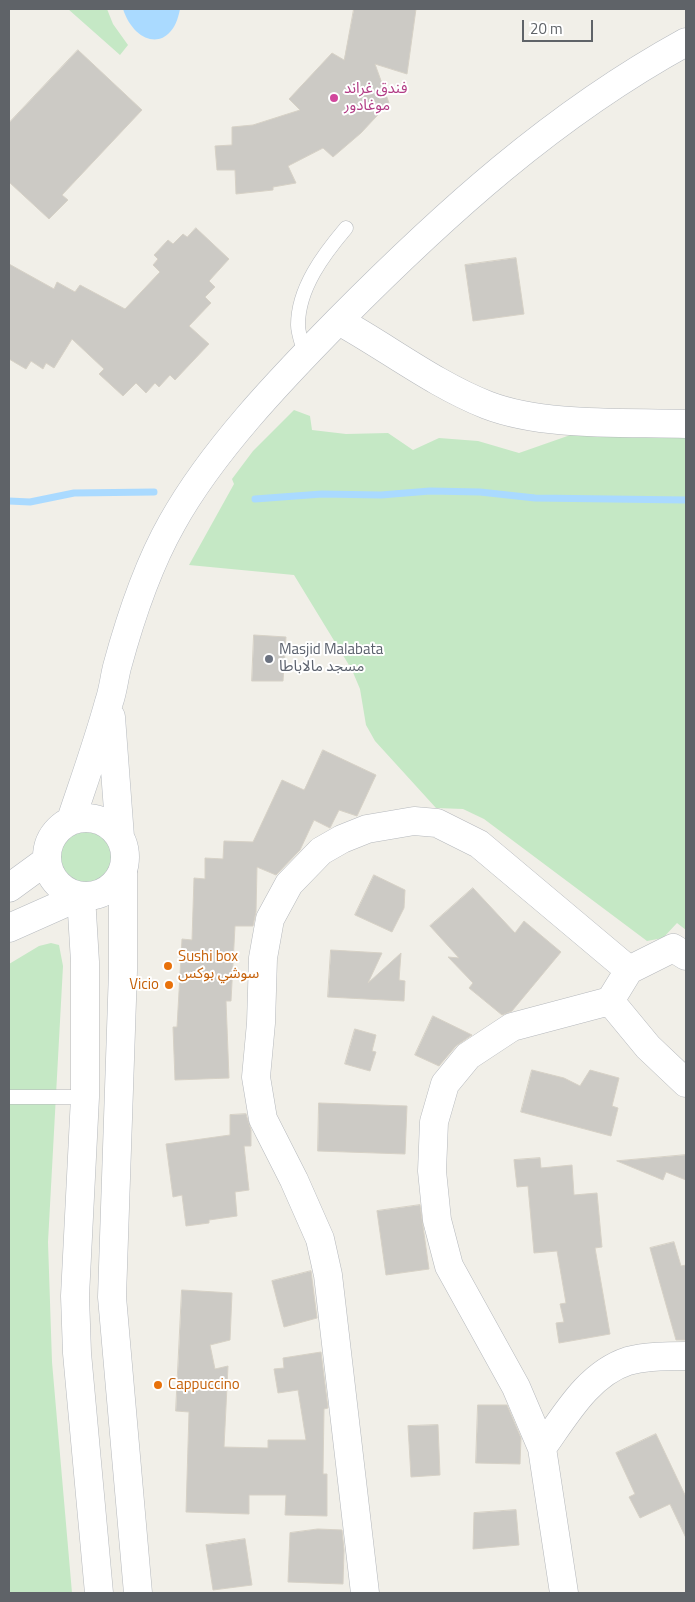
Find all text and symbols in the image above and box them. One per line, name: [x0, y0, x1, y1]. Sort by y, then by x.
scale bar: [525, 10, 596, 42]
text: 20 m: [530, 17, 563, 40]
place label: فندق غراند موغادور: [344, 80, 407, 115]
marker: فندق غراند موغادور: [328, 92, 340, 104]
place label: Masjid Malabata مسجد مالاباطا: [279, 641, 383, 676]
marker: Masjid Malabata مسجد مالاباطا: [263, 653, 275, 665]
place label: Sushi box سوشي بوكس: [178, 948, 259, 983]
marker: Sushi box سوشي بوكس: [162, 960, 174, 972]
place label: Vicio: [129, 976, 159, 994]
marker: Vicio: [163, 979, 175, 991]
place label: Cappuccino: [168, 1376, 240, 1394]
marker: Cappuccino: [152, 1379, 164, 1391]

